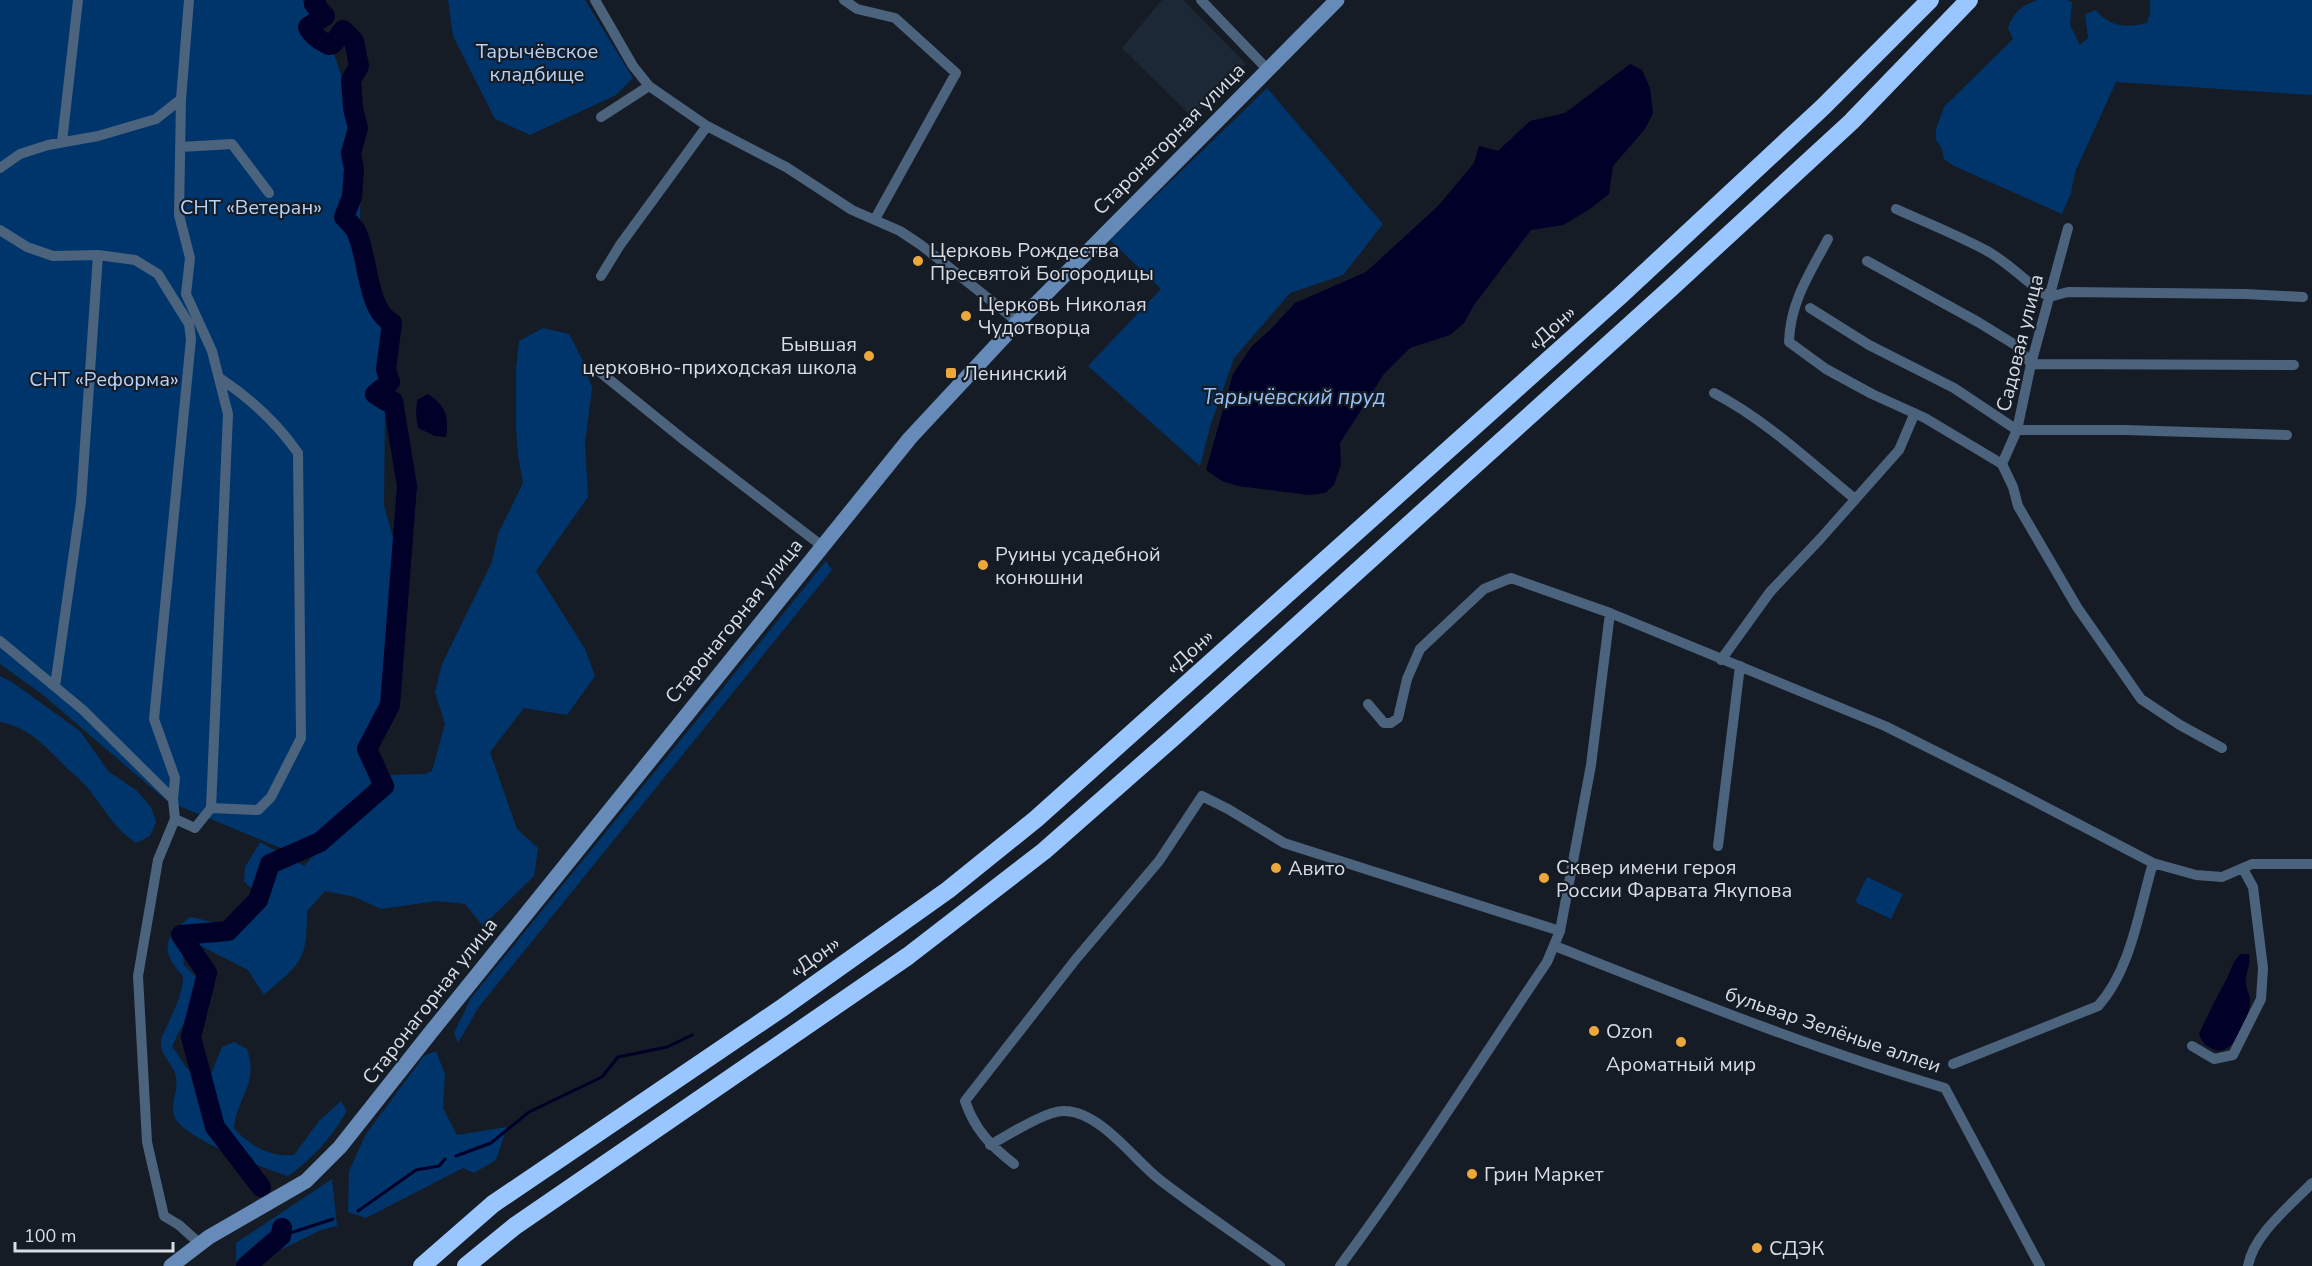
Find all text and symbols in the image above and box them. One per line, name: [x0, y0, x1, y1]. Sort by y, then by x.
park label: Тарычёвское кладбище: [476, 38, 598, 88]
street label: Старонагорная улица: [1087, 57, 1251, 221]
park label: СНТ «Ветеран»: [180, 194, 322, 221]
place label: Церковь Рождества Пресвятой Богородицы: [930, 237, 1154, 287]
marker: Церковь Рождества Пресвятой Богородицы: [911, 254, 925, 268]
street label: Садовая улица: [1990, 272, 2050, 414]
place label: Церковь Николая Чудотворца: [978, 291, 1147, 341]
street label: «Дон»: [1522, 299, 1582, 357]
marker: Церковь Николая Чудотворца: [959, 309, 973, 323]
place label: Бывшая церковно-приходская школа: [582, 331, 857, 381]
marker: Бывшая церковно-приходская школа: [862, 349, 876, 363]
place label: Ленинский: [963, 360, 1067, 387]
park label: СНТ «Реформа»: [29, 366, 179, 393]
marker: Ленинский: [944, 366, 958, 380]
water label: Тарычёвский пруд: [1202, 383, 1386, 411]
street label: Старонагорная улица: [659, 533, 809, 709]
place label: Руины усадебной конюшни: [995, 541, 1161, 591]
marker: Руины усадебной конюшни: [976, 558, 990, 572]
street label: «Дон»: [1160, 623, 1220, 681]
place label: Сквер имени героя России Фарвата Якупова: [1556, 854, 1792, 904]
place label: Авито: [1288, 855, 1345, 882]
marker: Авито: [1269, 861, 1283, 875]
marker: Сквер имени героя России Фарвата Якупова: [1537, 871, 1551, 885]
street label: Старонагорная улица: [356, 912, 504, 1090]
street label: «Дон»: [784, 930, 846, 984]
street label: бульвар Зелёные аллеи: [1721, 980, 1945, 1080]
place label: Ozon: [1606, 1018, 1653, 1045]
marker: Ozon: [1587, 1024, 1601, 1038]
marker: Ароматный мир: [1674, 1035, 1688, 1049]
place label: Ароматный мир: [1606, 1051, 1756, 1078]
place label: Грин Маркет: [1484, 1161, 1604, 1188]
marker: Грин Маркет: [1465, 1167, 1479, 1181]
scale bar: [15, 1215, 172, 1253]
text: 100 m: [24, 1224, 76, 1248]
place label: СДЭК: [1769, 1235, 1824, 1262]
marker: СДЭК: [1750, 1241, 1764, 1255]

